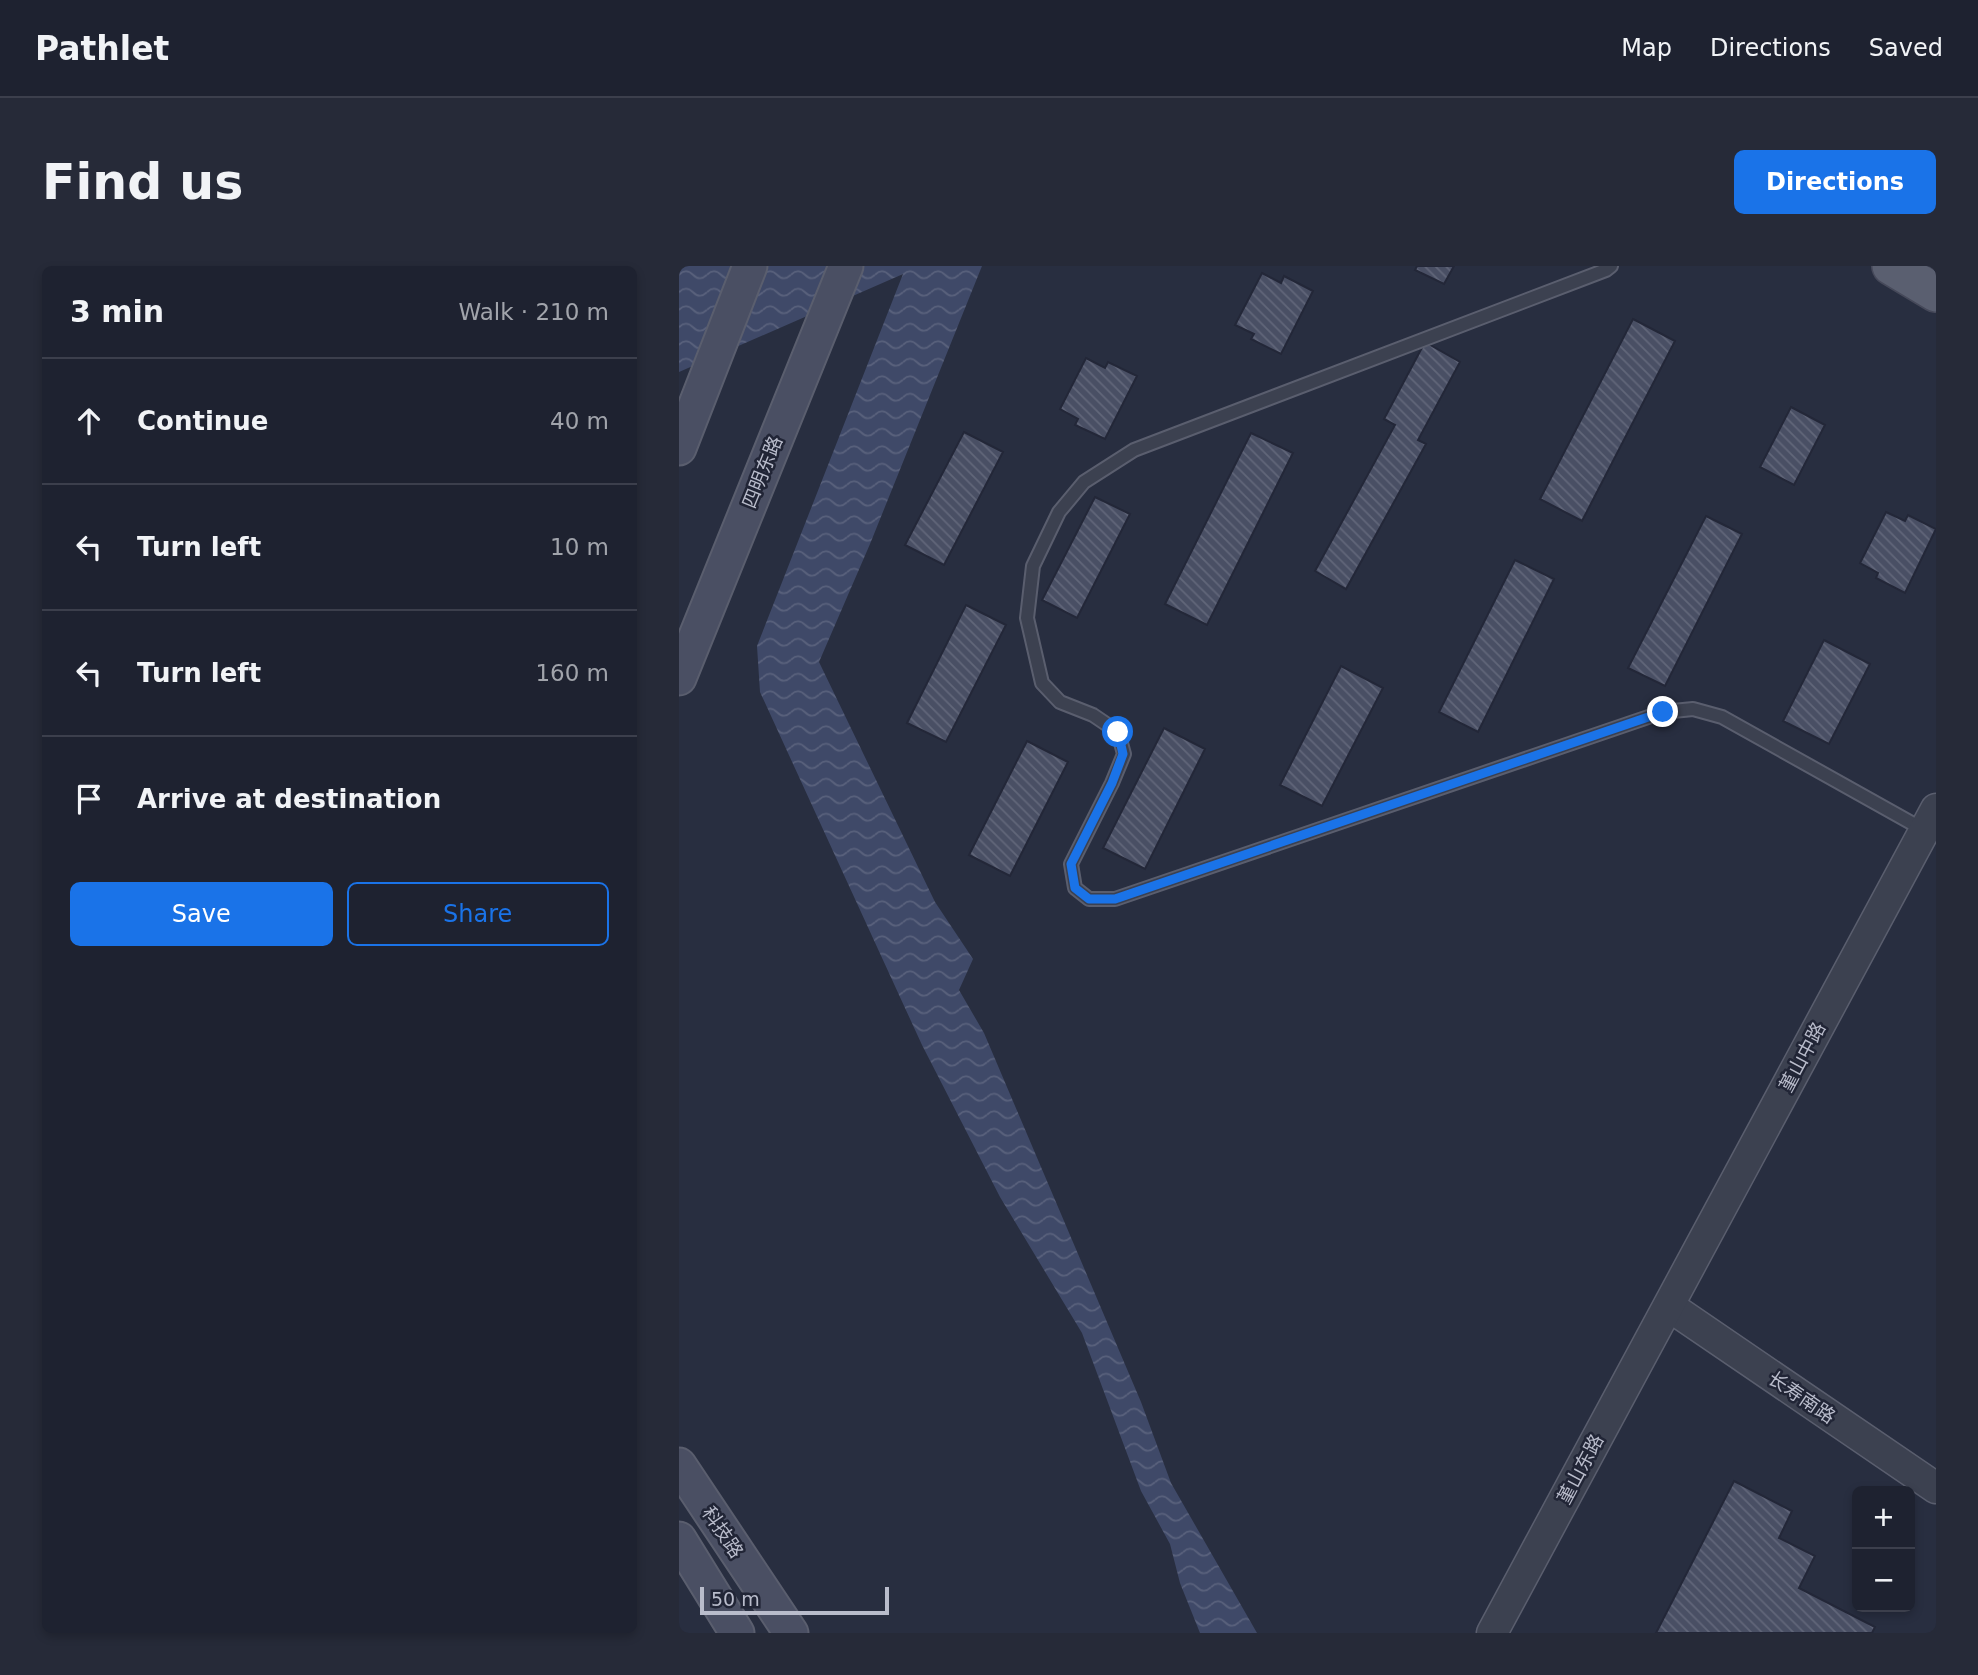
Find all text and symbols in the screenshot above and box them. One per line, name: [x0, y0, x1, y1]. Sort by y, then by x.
text: Pathlet: [35, 29, 169, 68]
text: Map: [1621, 34, 1672, 62]
text: Directions: [1710, 34, 1831, 62]
text: Saved: [1869, 34, 1943, 62]
button: Directions: [1734, 150, 1936, 214]
text: Find us: [42, 154, 243, 211]
text: 3 min: [70, 294, 164, 329]
text: Walk · 210 m: [458, 299, 609, 325]
icon: ahead: [70, 402, 108, 440]
text: Continue: [137, 406, 268, 436]
text: 40 m: [550, 408, 609, 434]
street label: 四明东路: [738, 433, 786, 511]
icon: left: [70, 528, 108, 566]
text: Turn left: [137, 532, 261, 562]
text: 10 m: [550, 534, 609, 560]
icon: left: [70, 654, 108, 692]
text: Turn left: [137, 658, 261, 688]
text: 160 m: [535, 660, 609, 686]
route end: [1647, 696, 1678, 727]
route start: [1102, 716, 1133, 747]
icon: arrive: [70, 780, 108, 818]
text: Arrive at destination: [137, 784, 441, 814]
button: Save: [70, 882, 333, 946]
button: Share: [347, 882, 609, 946]
street label: 堇山中路: [1774, 1018, 1830, 1096]
street label: 长寿南路: [1764, 1367, 1840, 1427]
street label: 堇山东路: [1552, 1430, 1608, 1508]
map controls: [1852, 1486, 1915, 1612]
button: +: [1852, 1486, 1915, 1549]
street label: 科技路: [698, 1502, 748, 1562]
button: −: [1852, 1549, 1915, 1612]
scale bar: [700, 1584, 889, 1616]
text: 50 m: [711, 1588, 760, 1610]

